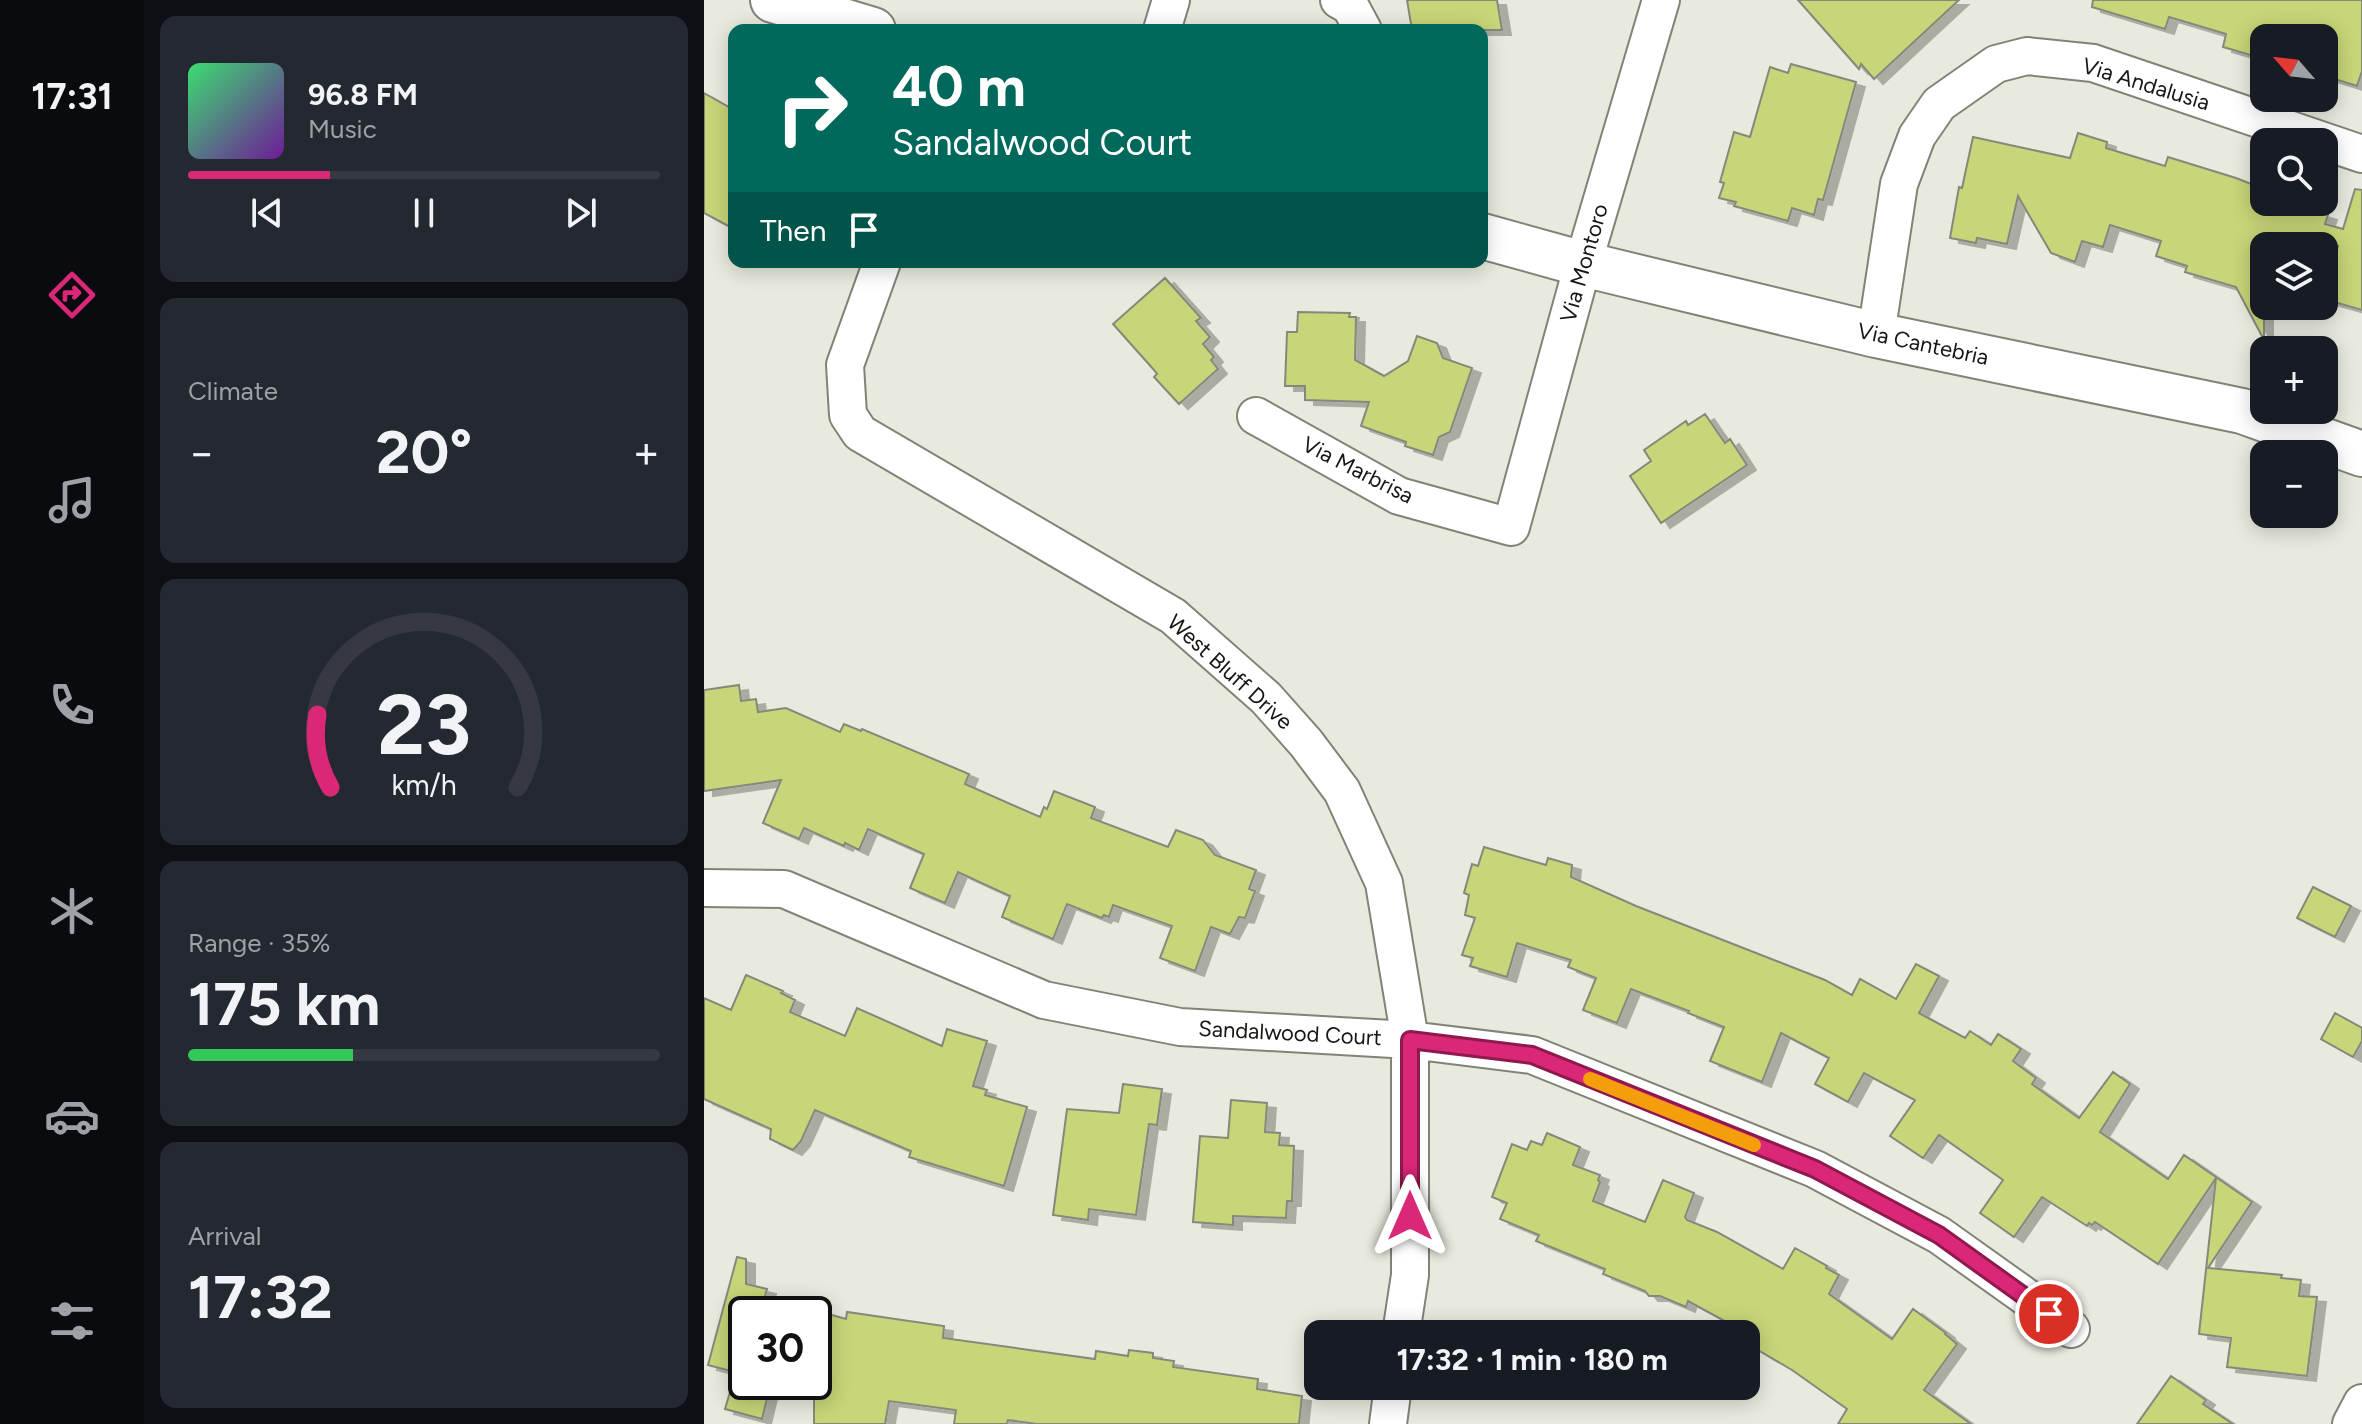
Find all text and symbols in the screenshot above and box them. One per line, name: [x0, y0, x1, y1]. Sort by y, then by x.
north arrow: [2250, 24, 2338, 112]
map controls: [2250, 24, 2338, 528]
street label: Via Andalusia: [2079, 52, 2213, 116]
text: 40 m: [892, 53, 1026, 120]
icon: right: [760, 56, 864, 160]
text: 17:31: [31, 75, 113, 118]
text: 96.8 FM: [308, 76, 418, 113]
text: Music: [308, 113, 377, 145]
text: Sandalwood Court: [892, 121, 1192, 164]
button: search: [2250, 128, 2338, 216]
icon: previous: [245, 191, 289, 235]
icon: pause: [402, 191, 446, 235]
icon: next: [559, 191, 603, 235]
street label: Via Montoro: [1554, 201, 1614, 325]
icon: arrive: [842, 208, 886, 252]
text: Then: [760, 212, 826, 249]
button: layers: [2250, 232, 2338, 320]
icon: directions: [44, 267, 100, 323]
street label: Via Cantebria: [1855, 317, 1991, 371]
button: +: [2250, 336, 2338, 424]
text: Climate: [188, 375, 278, 407]
text: 20°: [376, 416, 472, 488]
text: −: [188, 426, 215, 479]
text: +: [633, 426, 660, 479]
street label: Via Marbrisa: [1298, 430, 1418, 510]
button: −: [2250, 440, 2338, 528]
icon: music: [44, 472, 100, 528]
street label: West Bluff Drive: [1162, 609, 1298, 735]
text: 23: [377, 675, 471, 775]
icon: phone: [44, 677, 100, 733]
text: km/h: [391, 768, 457, 802]
icon: climate: [44, 883, 100, 939]
text: Range · 35%: [188, 927, 330, 959]
text: 175 km: [188, 968, 380, 1040]
street label: Sandalwood Court: [1198, 1015, 1382, 1051]
icon: car: [44, 1088, 100, 1144]
position arrow: [1368, 1174, 1452, 1258]
text: Arrival: [188, 1220, 261, 1252]
text: 17:32: [188, 1261, 333, 1333]
pin: [2015, 1280, 2083, 1348]
icon: arrive: [2027, 1292, 2071, 1336]
icon: filters: [44, 1293, 100, 1349]
speed limit sign: 30: [728, 1296, 832, 1400]
text: 17:32 · 1 min · 180 m: [1396, 1341, 1668, 1378]

